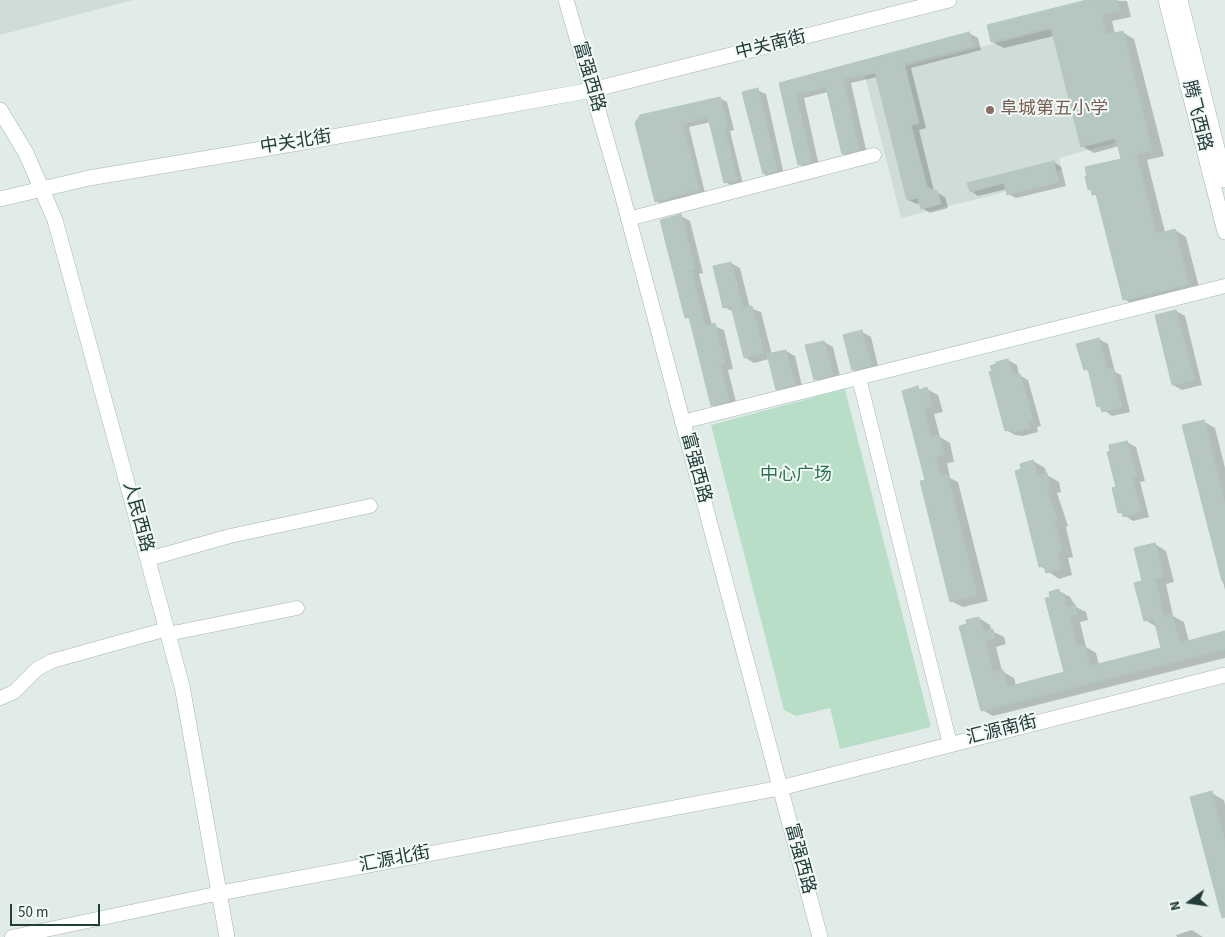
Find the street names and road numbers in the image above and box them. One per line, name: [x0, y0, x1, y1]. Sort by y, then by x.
street label: 中关南街: [733, 27, 809, 65]
street label: 富强西路: [568, 39, 608, 115]
street label: 腾飞西路: [1177, 78, 1215, 154]
street label: 中关北街: [259, 127, 333, 159]
street label: 富强西路: [675, 430, 715, 506]
street label: 人民西路: [117, 479, 157, 555]
street label: 汇源南街: [964, 712, 1040, 750]
street label: 富强西路: [779, 821, 819, 897]
street label: 汇源北街: [358, 843, 432, 877]

